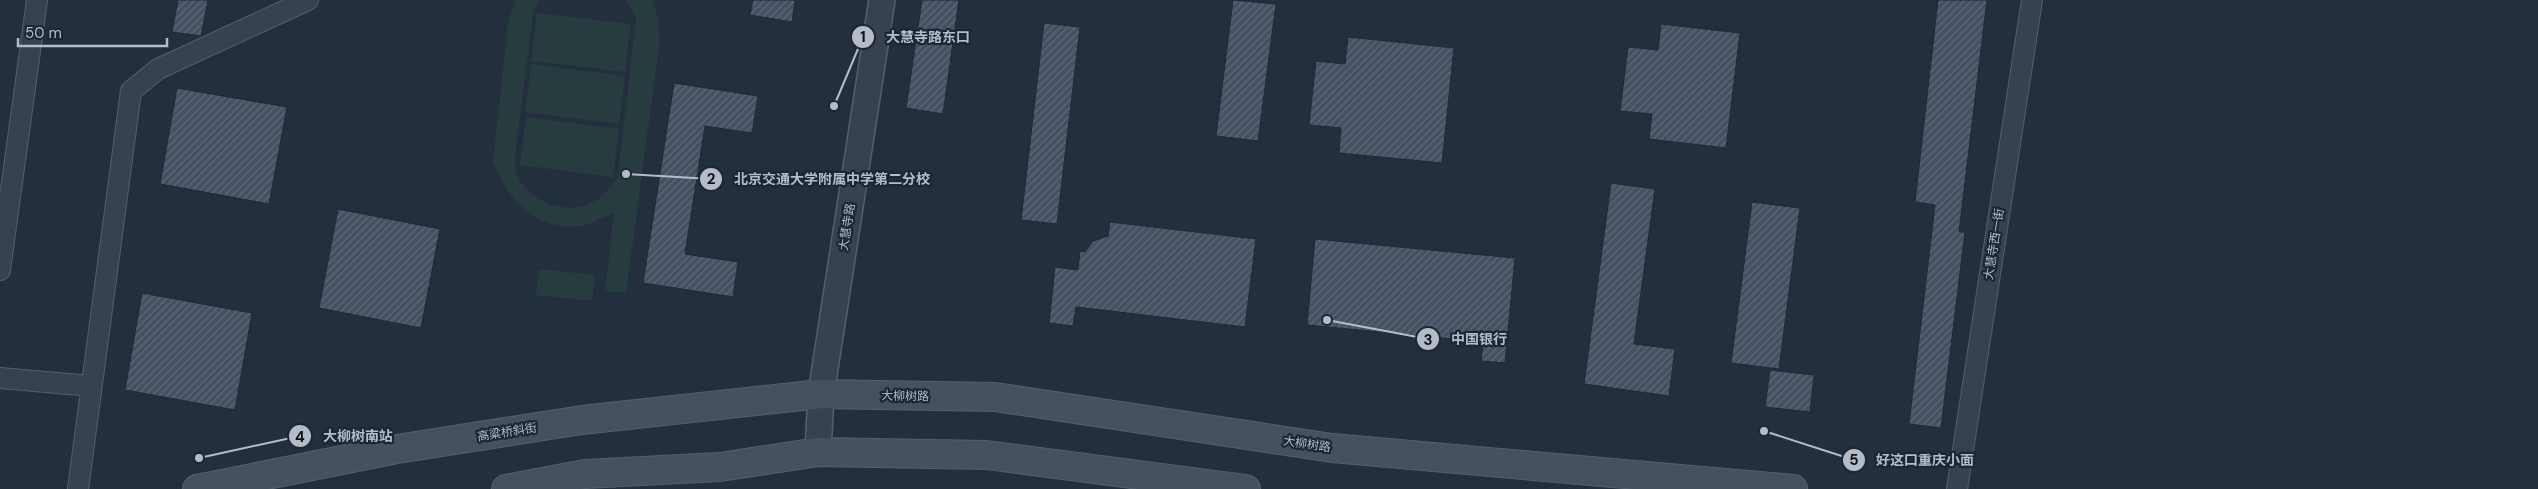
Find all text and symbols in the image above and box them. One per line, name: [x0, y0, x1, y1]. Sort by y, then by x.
scale bar: [18, 15, 166, 47]
callout: 大慧寺路东口: [851, 22, 980, 51]
text: 50 m: [25, 23, 62, 43]
text: 1: [860, 27, 866, 47]
text: 大慧寺路东口: [886, 28, 970, 46]
callout: 北京交通大学附属中学第二分校: [699, 164, 940, 193]
text: 2: [707, 169, 716, 189]
text: 北京交通大学附属中学第二分校: [734, 170, 930, 188]
street label: 大慧寺路: [835, 202, 859, 252]
street label: 大慧寺西一街: [1980, 207, 2008, 281]
callout: 中国银行: [1416, 325, 1517, 354]
text: 3: [1423, 330, 1433, 350]
text: 中国银行: [1451, 330, 1507, 348]
street label: 大柳树路: [881, 388, 929, 404]
street label: 高粱桥斜街: [476, 419, 538, 445]
callout: 大柳树南站: [288, 422, 403, 451]
text: 4: [295, 427, 305, 447]
text: 大柳树南站: [323, 427, 393, 445]
street label: 大柳树路: [1282, 433, 1332, 455]
callout: 好这口重庆小面: [1841, 446, 1984, 475]
text: 5: [1849, 450, 1859, 470]
text: 好这口重庆小面: [1876, 451, 1974, 469]

